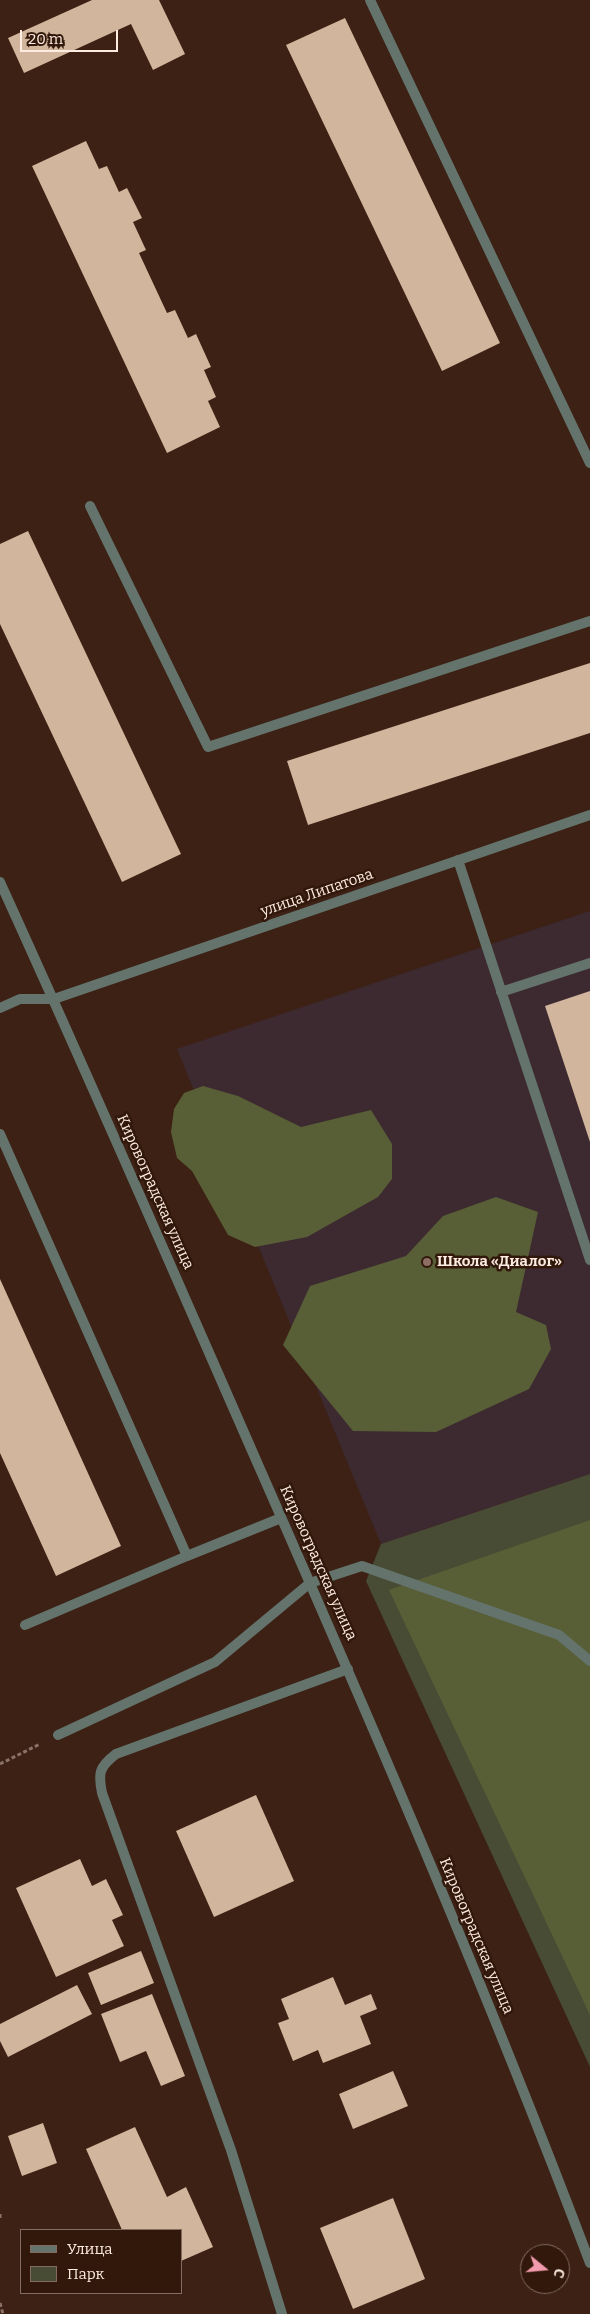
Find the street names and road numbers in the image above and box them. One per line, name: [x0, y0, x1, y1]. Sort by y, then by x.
street label: улица Липатова: [258, 865, 376, 921]
street label: Кировоградская улица: [113, 1112, 197, 1272]
street label: Кировоградская улица: [276, 1483, 360, 1643]
street label: Кировоградская улица: [435, 1855, 517, 2017]

